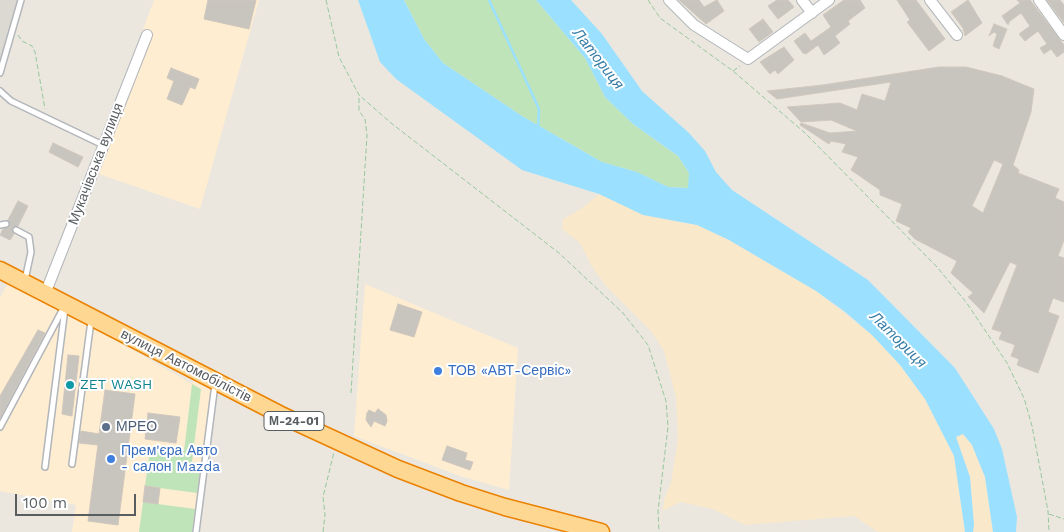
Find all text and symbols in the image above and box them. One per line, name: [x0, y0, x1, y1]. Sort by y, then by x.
water label: Латориця: [569, 25, 627, 93]
street label: Мукачівська вулиця: [65, 101, 127, 227]
water label: Латориця: [866, 308, 930, 372]
street label: вулиця Автомобілістів: [118, 326, 254, 406]
place label: ТОВ «АВТ-Сервіс»: [448, 363, 571, 379]
marker: ТОВ «АВТ-Сервіс»: [432, 365, 444, 377]
place label: ZET WASH: [80, 377, 152, 393]
marker: ZET WASH: [64, 379, 76, 391]
road number: М-24-01: [264, 412, 324, 431]
place label: МРЕО: [116, 419, 157, 435]
marker: МРЕО: [100, 421, 112, 433]
place label: Прем'єра Авто - салон Mazda: [121, 443, 220, 476]
marker: Прем'єра Авто - салон Mazda: [105, 453, 117, 465]
scale bar: [18, 484, 139, 516]
text: 100 m: [23, 494, 67, 512]

